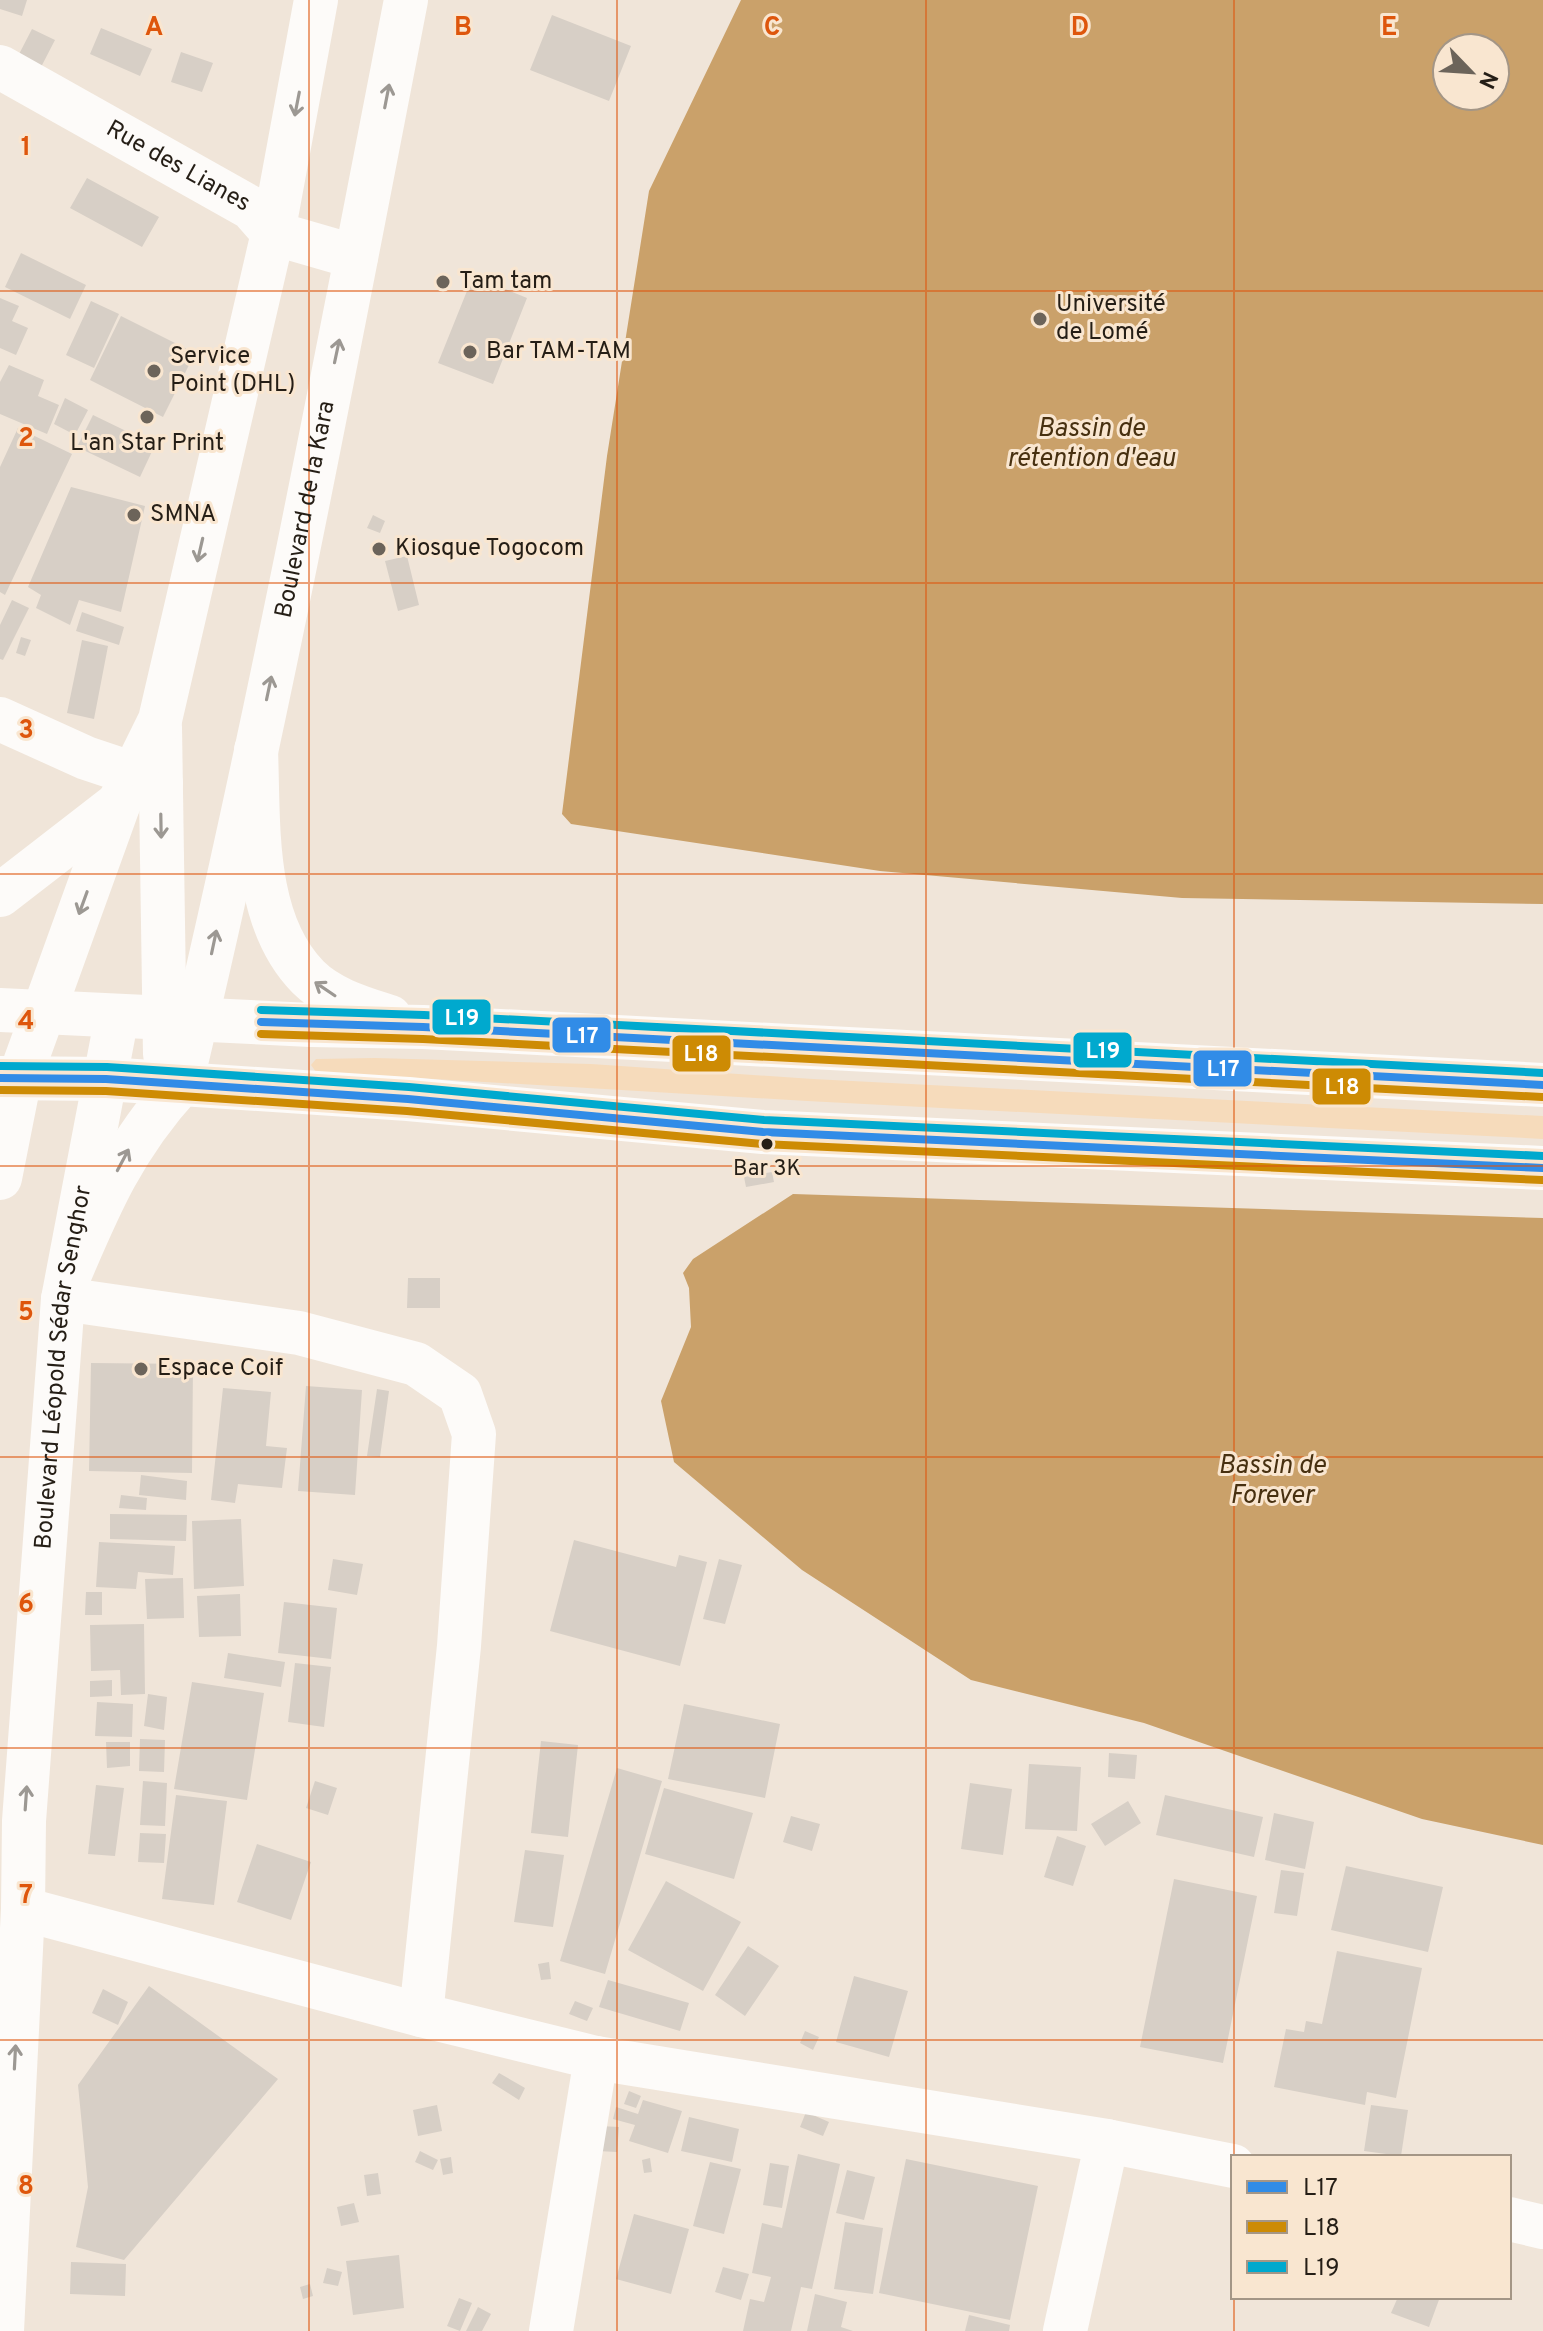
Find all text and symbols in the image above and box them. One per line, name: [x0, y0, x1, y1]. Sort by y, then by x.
text: A: [145, 12, 163, 45]
text: B: [454, 12, 472, 45]
text: C: [764, 12, 780, 45]
text: D: [1071, 12, 1089, 45]
text: E: [1381, 12, 1397, 45]
north arrow: [1431, 32, 1511, 112]
text: N: [1471, 67, 1502, 92]
one-way arrow: [381, 84, 396, 109]
one-way arrow: [288, 91, 303, 116]
street label: Rue des Lianes: [100, 114, 255, 219]
text: 1: [21, 132, 31, 165]
place label: Tam tam: [459, 267, 552, 297]
marker: Tam tam: [434, 273, 452, 291]
place label: Université de Lomé: [1056, 290, 1166, 348]
marker: Université de Lomé: [1031, 310, 1049, 328]
place label: Bar TAM-TAM: [486, 337, 631, 367]
one-way arrow: [330, 339, 345, 365]
place label: Service Point (DHL): [170, 342, 295, 400]
marker: Bar TAM-TAM: [461, 343, 479, 361]
marker: Service Point (DHL): [145, 362, 163, 380]
street label: Boulevard de la Kara: [270, 398, 343, 621]
marker: L'an Star Print: [138, 408, 156, 426]
water label: Bassin de rétention d'eau: [1007, 413, 1176, 476]
text: 2: [18, 423, 34, 456]
place label: L'an Star Print: [70, 429, 224, 459]
place label: SMNA: [150, 500, 216, 530]
marker: SMNA: [125, 506, 143, 524]
place label: Kiosque Togocom: [395, 534, 584, 564]
one-way arrow: [191, 536, 206, 562]
marker: Kiosque Togocom: [370, 540, 388, 558]
one-way arrow: [262, 676, 277, 702]
text: 3: [18, 715, 34, 748]
one-way arrow: [153, 812, 169, 839]
one-way arrow: [74, 890, 89, 915]
one-way arrow: [207, 930, 222, 956]
one-way arrow: [314, 980, 336, 997]
line badge: L19: [431, 998, 492, 1036]
text: 4: [18, 1006, 34, 1039]
text: L19: [445, 1006, 479, 1033]
line badge: L17: [551, 1016, 612, 1054]
text: L17: [565, 1024, 599, 1051]
line badge: L19: [1072, 1031, 1133, 1069]
line badge: L18: [671, 1034, 732, 1073]
text: L19: [1086, 1039, 1120, 1066]
text: L18: [683, 1042, 719, 1069]
line badge: L17: [1192, 1049, 1253, 1088]
text: L17: [1206, 1057, 1240, 1084]
line badge: L18: [1311, 1067, 1372, 1106]
text: L18: [1324, 1075, 1360, 1102]
marker: Bar 3K: [759, 1136, 775, 1152]
one-way arrow: [116, 1149, 132, 1172]
place label: Bar 3K: [733, 1156, 801, 1183]
street label: Boulevard Léopold Sédar Senghor: [29, 1183, 99, 1550]
text: 5: [18, 1297, 34, 1330]
place label: Espace Coif: [157, 1354, 283, 1384]
marker: Espace Coif: [132, 1360, 150, 1378]
water label: Bassin de Forever: [1218, 1450, 1326, 1513]
text: 6: [18, 1589, 34, 1622]
one-way arrow: [19, 1785, 34, 1812]
text: 7: [19, 1880, 33, 1913]
one-way arrow: [7, 2044, 22, 2071]
legend: [1231, 2155, 1511, 2299]
text: 8: [18, 2171, 34, 2204]
text: L17: [1303, 2174, 1338, 2204]
text: L18: [1303, 2214, 1340, 2244]
text: L19: [1303, 2254, 1340, 2284]

